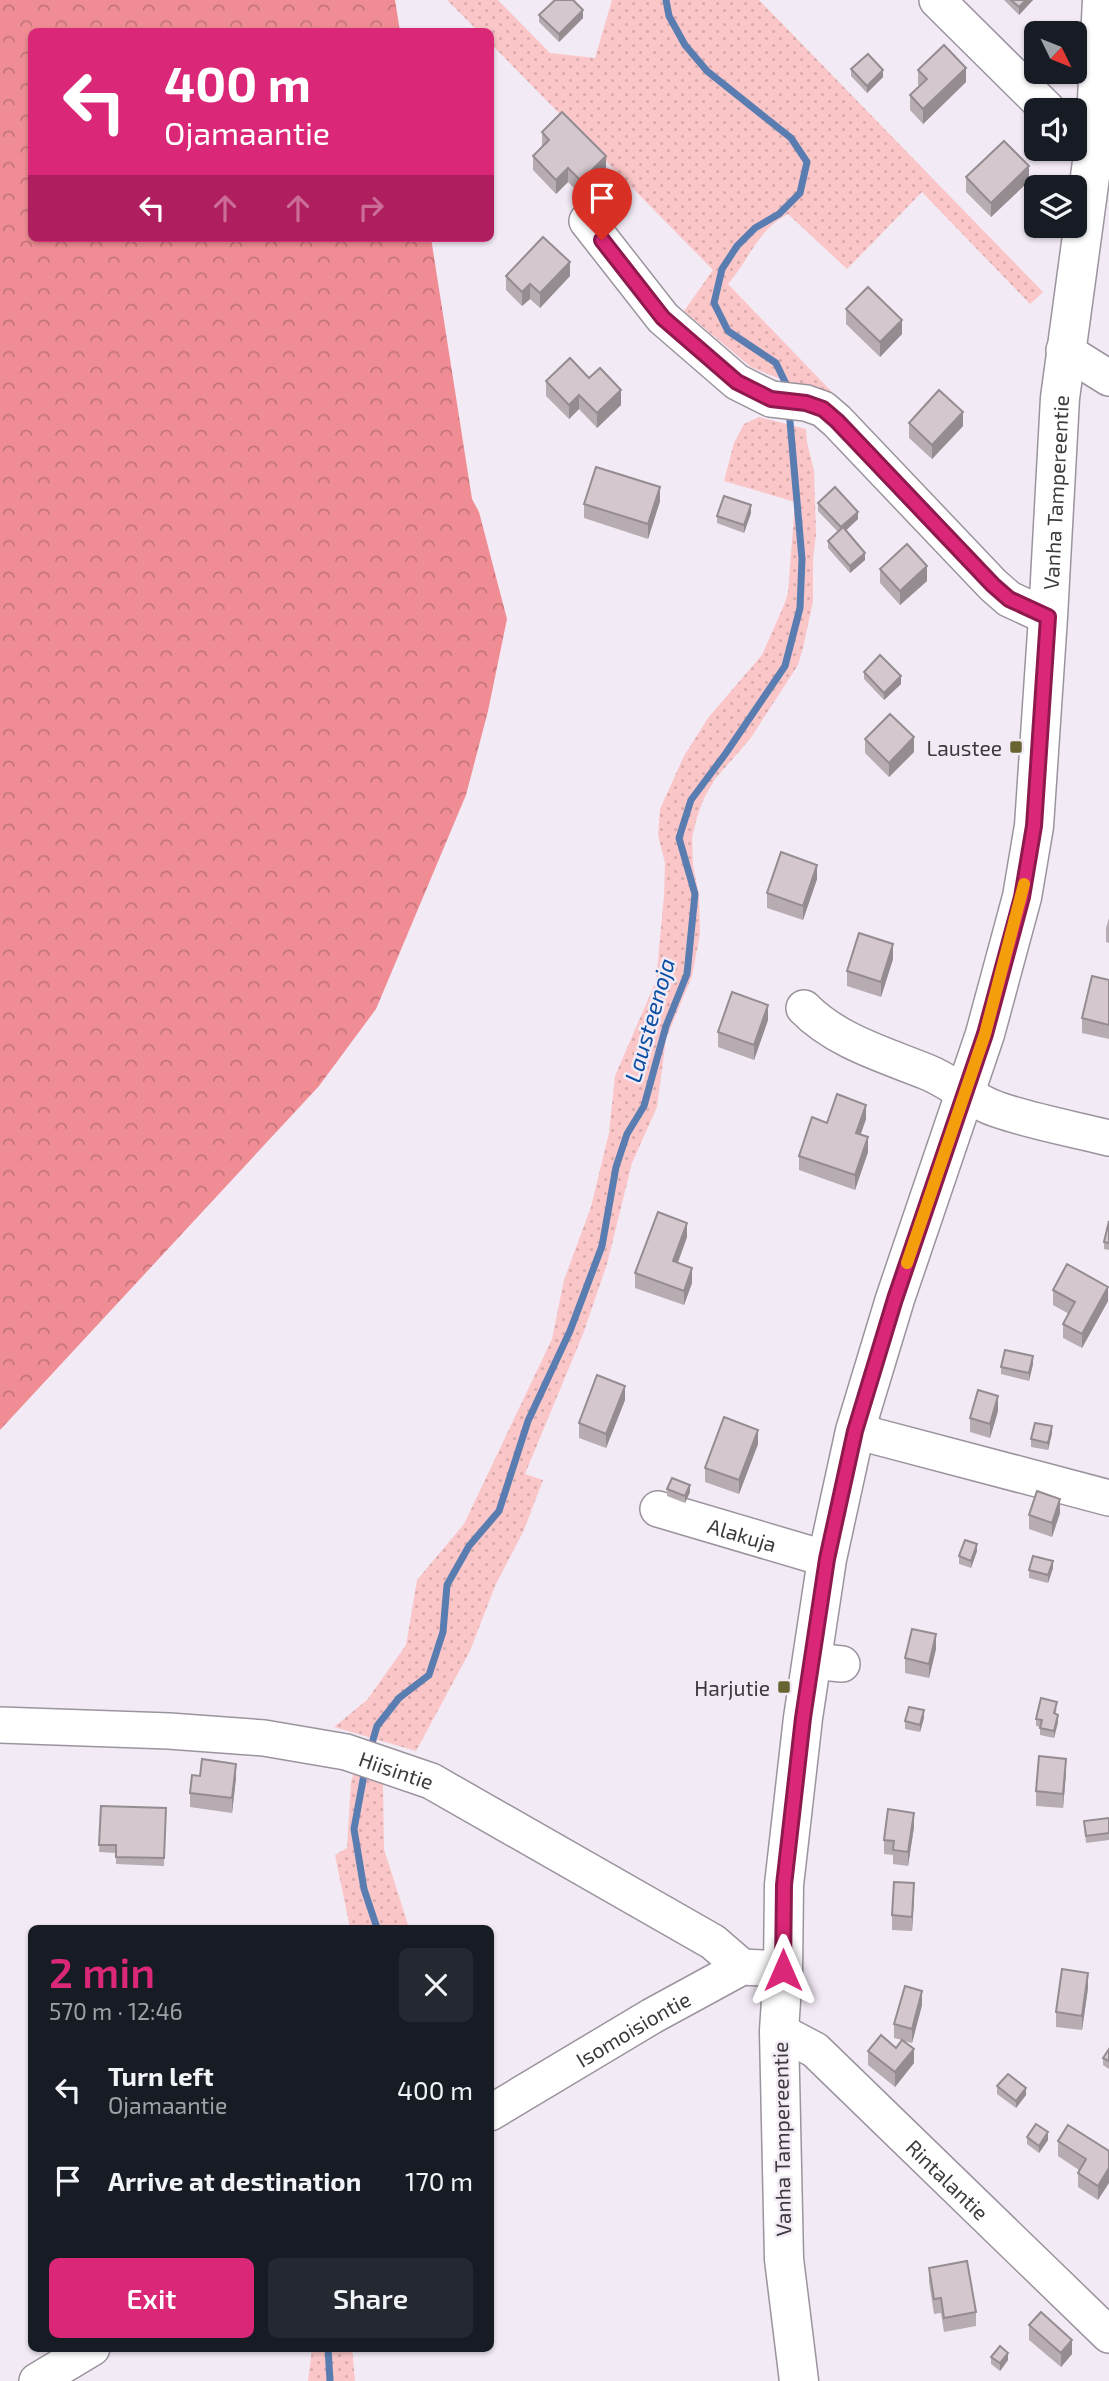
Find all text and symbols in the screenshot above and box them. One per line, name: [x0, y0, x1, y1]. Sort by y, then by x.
north arrow: [1024, 21, 1087, 84]
map controls: [1024, 21, 1087, 238]
text: 400 m: [164, 53, 311, 112]
icon: left: [49, 56, 140, 147]
button: sound: [1024, 98, 1087, 161]
text: Ojamaantie: [164, 113, 330, 151]
pin: [572, 168, 632, 240]
button: layers: [1024, 175, 1087, 238]
icon: arrive: [583, 179, 621, 217]
icon: left: [133, 189, 171, 227]
icon: ahead: [206, 189, 244, 227]
icon: ahead: [279, 189, 317, 227]
icon: right: [352, 189, 390, 227]
street label: Vanha Tampereentie: [1037, 394, 1073, 590]
place label: Laustee: [926, 735, 1002, 760]
marker: Laustee: [1008, 739, 1024, 755]
water label: Lausteenoja: [618, 955, 680, 1085]
street label: Alakuja: [705, 1512, 780, 1556]
place label: Harjutie: [694, 1675, 770, 1701]
marker: Harjutie: [776, 1679, 792, 1695]
street label: Hiisintie: [356, 1745, 437, 1794]
position arrow: [746, 1933, 820, 2007]
text: 2 min: [49, 1946, 155, 1996]
button: close: [399, 1948, 473, 2022]
street label: Isomoisiontie: [571, 1985, 694, 2071]
text: 570 m · 12:46: [49, 1997, 183, 2025]
street label: Vanha Tampereentie: [767, 2041, 795, 2237]
text: Turn left: [108, 2060, 214, 2091]
icon: left: [49, 2071, 87, 2109]
text: 400 m: [397, 2074, 473, 2105]
text: Ojamaantie: [108, 2091, 227, 2119]
street label: Rintalantie: [902, 2134, 994, 2224]
icon: arrive: [49, 2162, 87, 2200]
text: Arrive at destination: [108, 2165, 361, 2196]
text: 170 m: [405, 2165, 473, 2196]
button: Exit: [49, 2258, 254, 2338]
button: Share: [268, 2258, 473, 2338]

